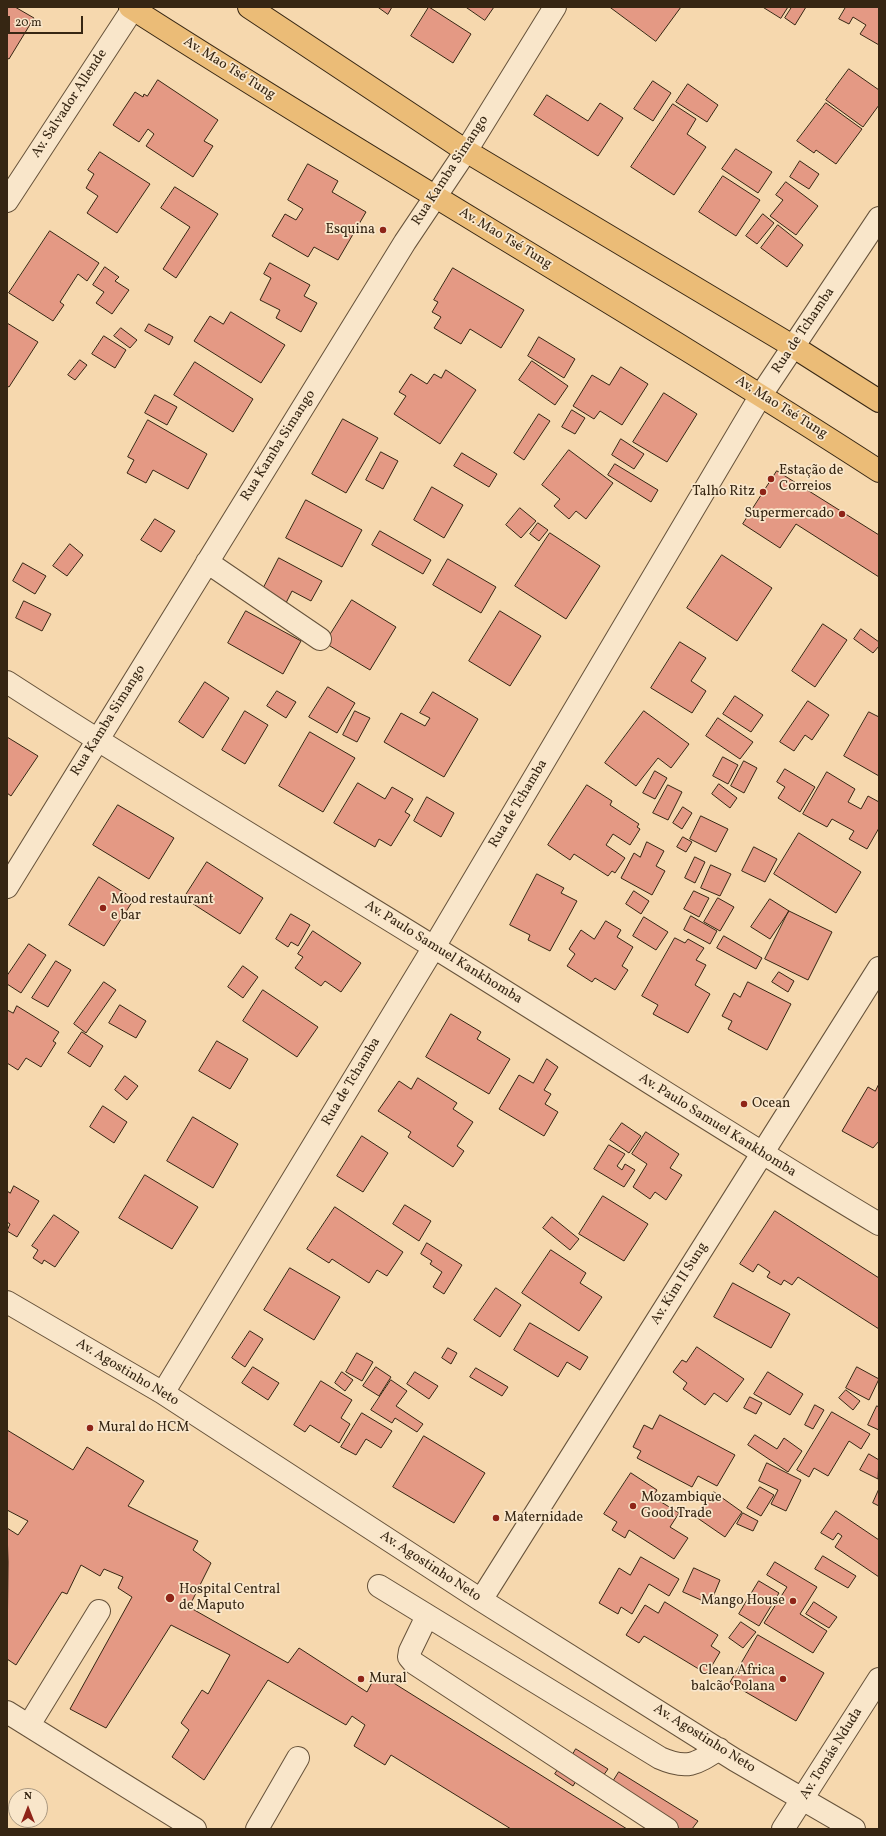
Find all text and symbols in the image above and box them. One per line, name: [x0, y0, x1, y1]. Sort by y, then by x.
scale bar: [10, 8, 85, 34]
text: 20 m: [15, 15, 42, 31]
street label: Av. Mao Tsé Tung: [180, 34, 278, 104]
street label: Av. Salvador Allende: [29, 46, 111, 162]
street label: Rua Kamba Simango: [409, 113, 493, 229]
street label: Av. Mao Tsé Tung: [456, 205, 554, 273]
place label: Esquina: [326, 222, 375, 238]
marker: Esquina: [378, 225, 388, 235]
street label: Rua de Tchamba: [769, 285, 839, 377]
street label: Av. Mao Tsé Tung: [732, 373, 830, 443]
street label: Rua Kamba Simango: [238, 387, 320, 505]
place label: Estação de Correios: [779, 463, 843, 496]
marker: Estação de Correios: [766, 474, 776, 484]
place label: Talho Ritz: [692, 484, 755, 500]
marker: Talho Ritz: [758, 487, 768, 497]
place label: Supermercado: [744, 506, 834, 522]
marker: Supermercado: [837, 509, 847, 519]
street label: Rua Kamba Simango: [68, 662, 150, 780]
street label: Rua de Tchamba: [486, 757, 552, 851]
place label: Mood restaurant e bar: [111, 892, 214, 924]
street label: Av. Paulo Samuel Kankhomba: [361, 898, 525, 1008]
marker: Mood restaurant e bar: [98, 903, 108, 913]
street label: Rua de Tchamba: [319, 1035, 385, 1129]
street label: Av. Paulo Samuel Kankhomba: [635, 1071, 799, 1181]
place label: Ocean: [752, 1096, 790, 1112]
marker: Ocean: [739, 1099, 749, 1109]
street label: Av. Kim II Sung: [648, 1240, 712, 1328]
street label: Av. Agostinho Neto: [73, 1336, 181, 1410]
place label: Mural do HCM: [98, 1420, 189, 1436]
marker: Mural do HCM: [85, 1423, 95, 1433]
place label: Mozambique Good Trade: [641, 1490, 722, 1522]
marker: Mozambique Good Trade: [628, 1501, 638, 1511]
place label: Maternidade: [504, 1510, 583, 1526]
marker: Maternidade: [491, 1513, 501, 1523]
street label: Av. Agostinho Neto: [376, 1528, 484, 1606]
place label: Hospital Central de Maputo: [179, 1582, 280, 1614]
marker: Hospital Central de Maputo: [164, 1592, 176, 1604]
place label: Mango House: [701, 1593, 785, 1609]
marker: Mango House: [788, 1596, 798, 1606]
place label: Clean Africa balcão Polana: [691, 1663, 775, 1696]
place label: Mural: [369, 1671, 407, 1687]
marker: Mural: [356, 1674, 366, 1684]
marker: Clean Africa balcão Polana: [778, 1674, 788, 1684]
street label: Av. Agostinho Neto: [650, 1701, 758, 1777]
street label: Av. Tomás Nduda: [797, 1705, 867, 1803]
north arrow: [8, 1788, 48, 1828]
text: N: [24, 1789, 32, 1804]

